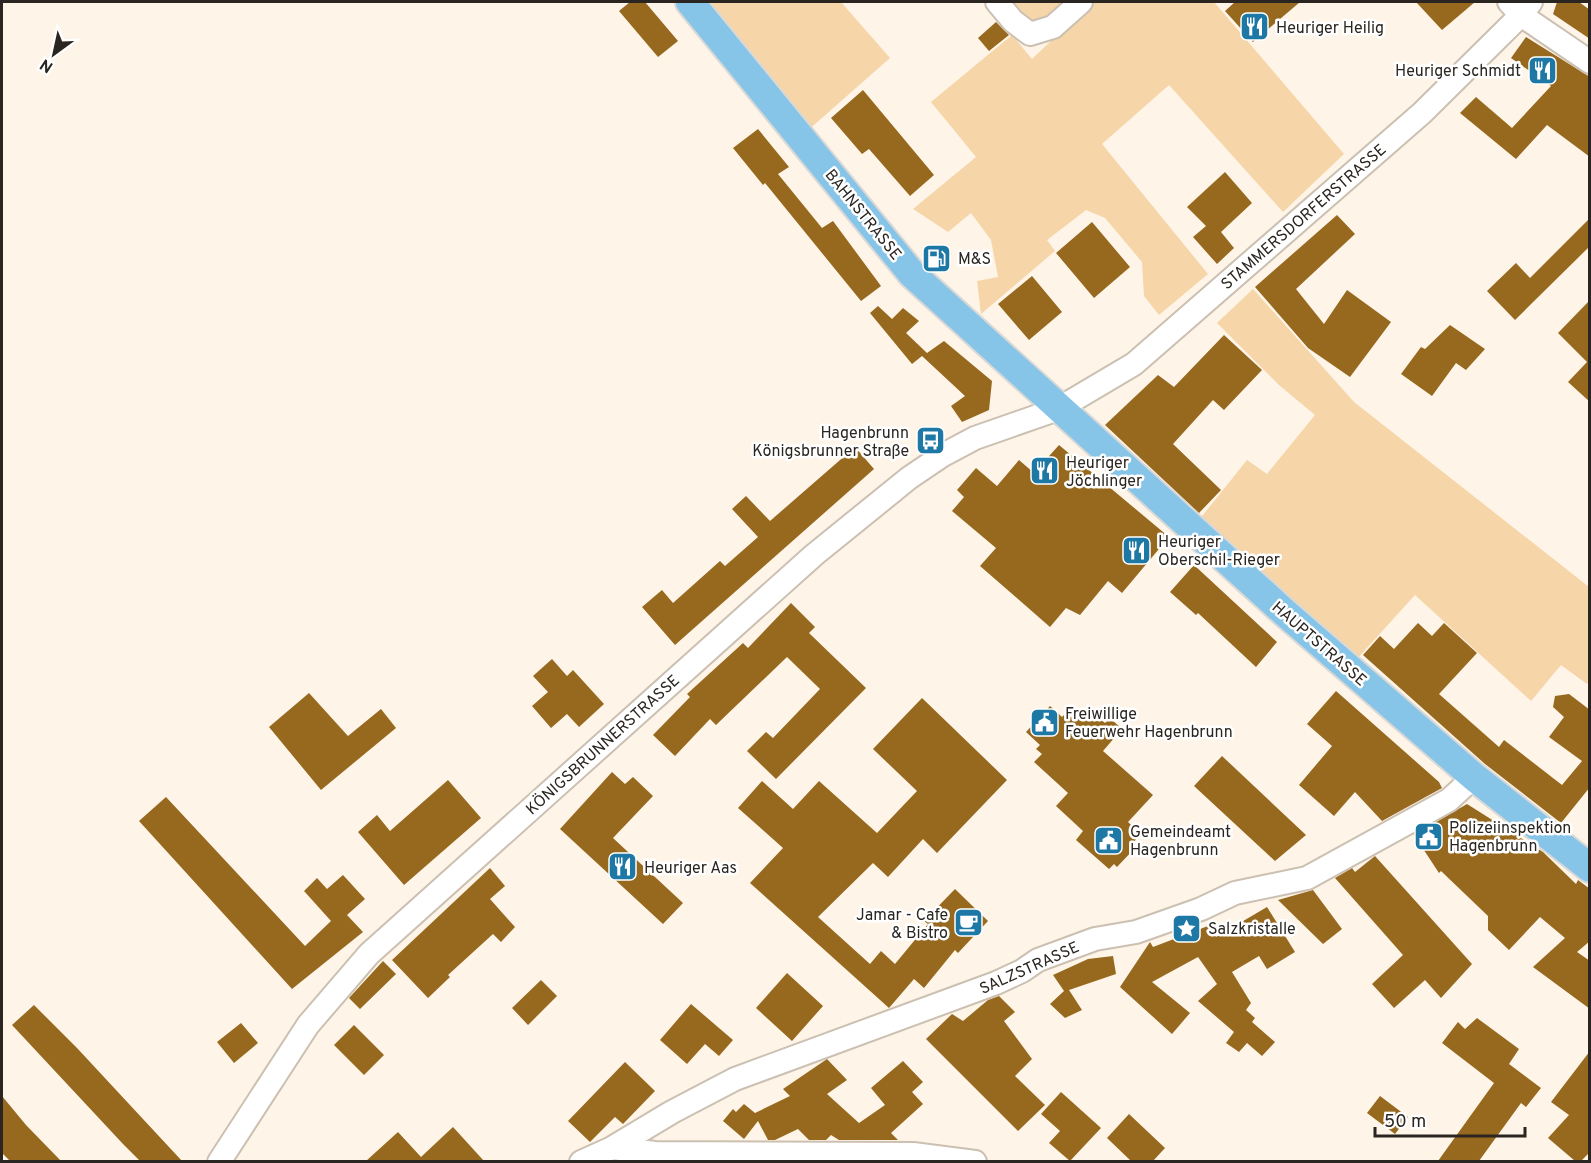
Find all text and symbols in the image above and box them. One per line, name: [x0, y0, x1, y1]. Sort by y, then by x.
restaurant icon: Heuriger Heilig: [1239, 11, 1271, 43]
place label: Heuriger Heilig: [1276, 19, 1384, 39]
north arrow: [24, 24, 84, 84]
text: N: [37, 53, 57, 76]
restaurant icon: Heuriger Schmidt: [1526, 54, 1558, 86]
place label: Heuriger Schmidt: [1395, 62, 1521, 82]
street label: STAMMERSDORFERSTRASSE: [1218, 140, 1391, 295]
street label: BAHNSTRASSE: [820, 166, 905, 265]
fuel station icon: M&S: [921, 242, 953, 274]
place label: M&S: [958, 250, 991, 270]
place label: Hagenbrunn Königsbrunner Straße: [752, 424, 909, 462]
bus stop icon: Hagenbrunn Königsbrunner Straße: [914, 425, 946, 457]
place label: Heuriger Jöchlinger: [1066, 454, 1142, 492]
restaurant icon: Heuriger Jöchlinger: [1029, 455, 1061, 487]
place label: Heuriger Oberschil-Rieger: [1158, 533, 1280, 571]
restaurant icon: Heuriger Oberschil-Rieger: [1121, 534, 1153, 566]
street label: HAUPTSTRASSE: [1267, 598, 1370, 691]
street label: KÖNIGSBRUNNERSTRASSE: [521, 670, 684, 820]
place label: Freiwillige Feuerwehr Hagenbrunn: [1065, 705, 1233, 743]
public building icon: Freiwillige Feuerwehr Hagenbrunn: [1028, 706, 1060, 738]
place label: Polizeiinspektion Hagenbrunn: [1449, 819, 1571, 857]
public building icon: Polizeiinspektion Hagenbrunn: [1412, 820, 1444, 852]
place label: Gemeindeamt Hagenbrunn: [1130, 823, 1231, 861]
public building icon: Gemeindeamt Hagenbrunn: [1093, 824, 1125, 856]
restaurant icon: Heuriger Aas: [607, 851, 639, 883]
place label: Heuriger Aas: [644, 859, 737, 879]
place label: Jamar - Cafe & Bistro: [856, 906, 948, 944]
cafe icon: Jamar - Cafe & Bistro: [953, 907, 985, 939]
place icon: Salzkristalle: [1171, 912, 1203, 944]
place label: Salzkristalle: [1208, 920, 1296, 940]
street label: SALZSTRASSE: [977, 938, 1083, 1000]
scale bar: [1375, 1100, 1525, 1138]
text: 50 m: [1384, 1111, 1426, 1134]

